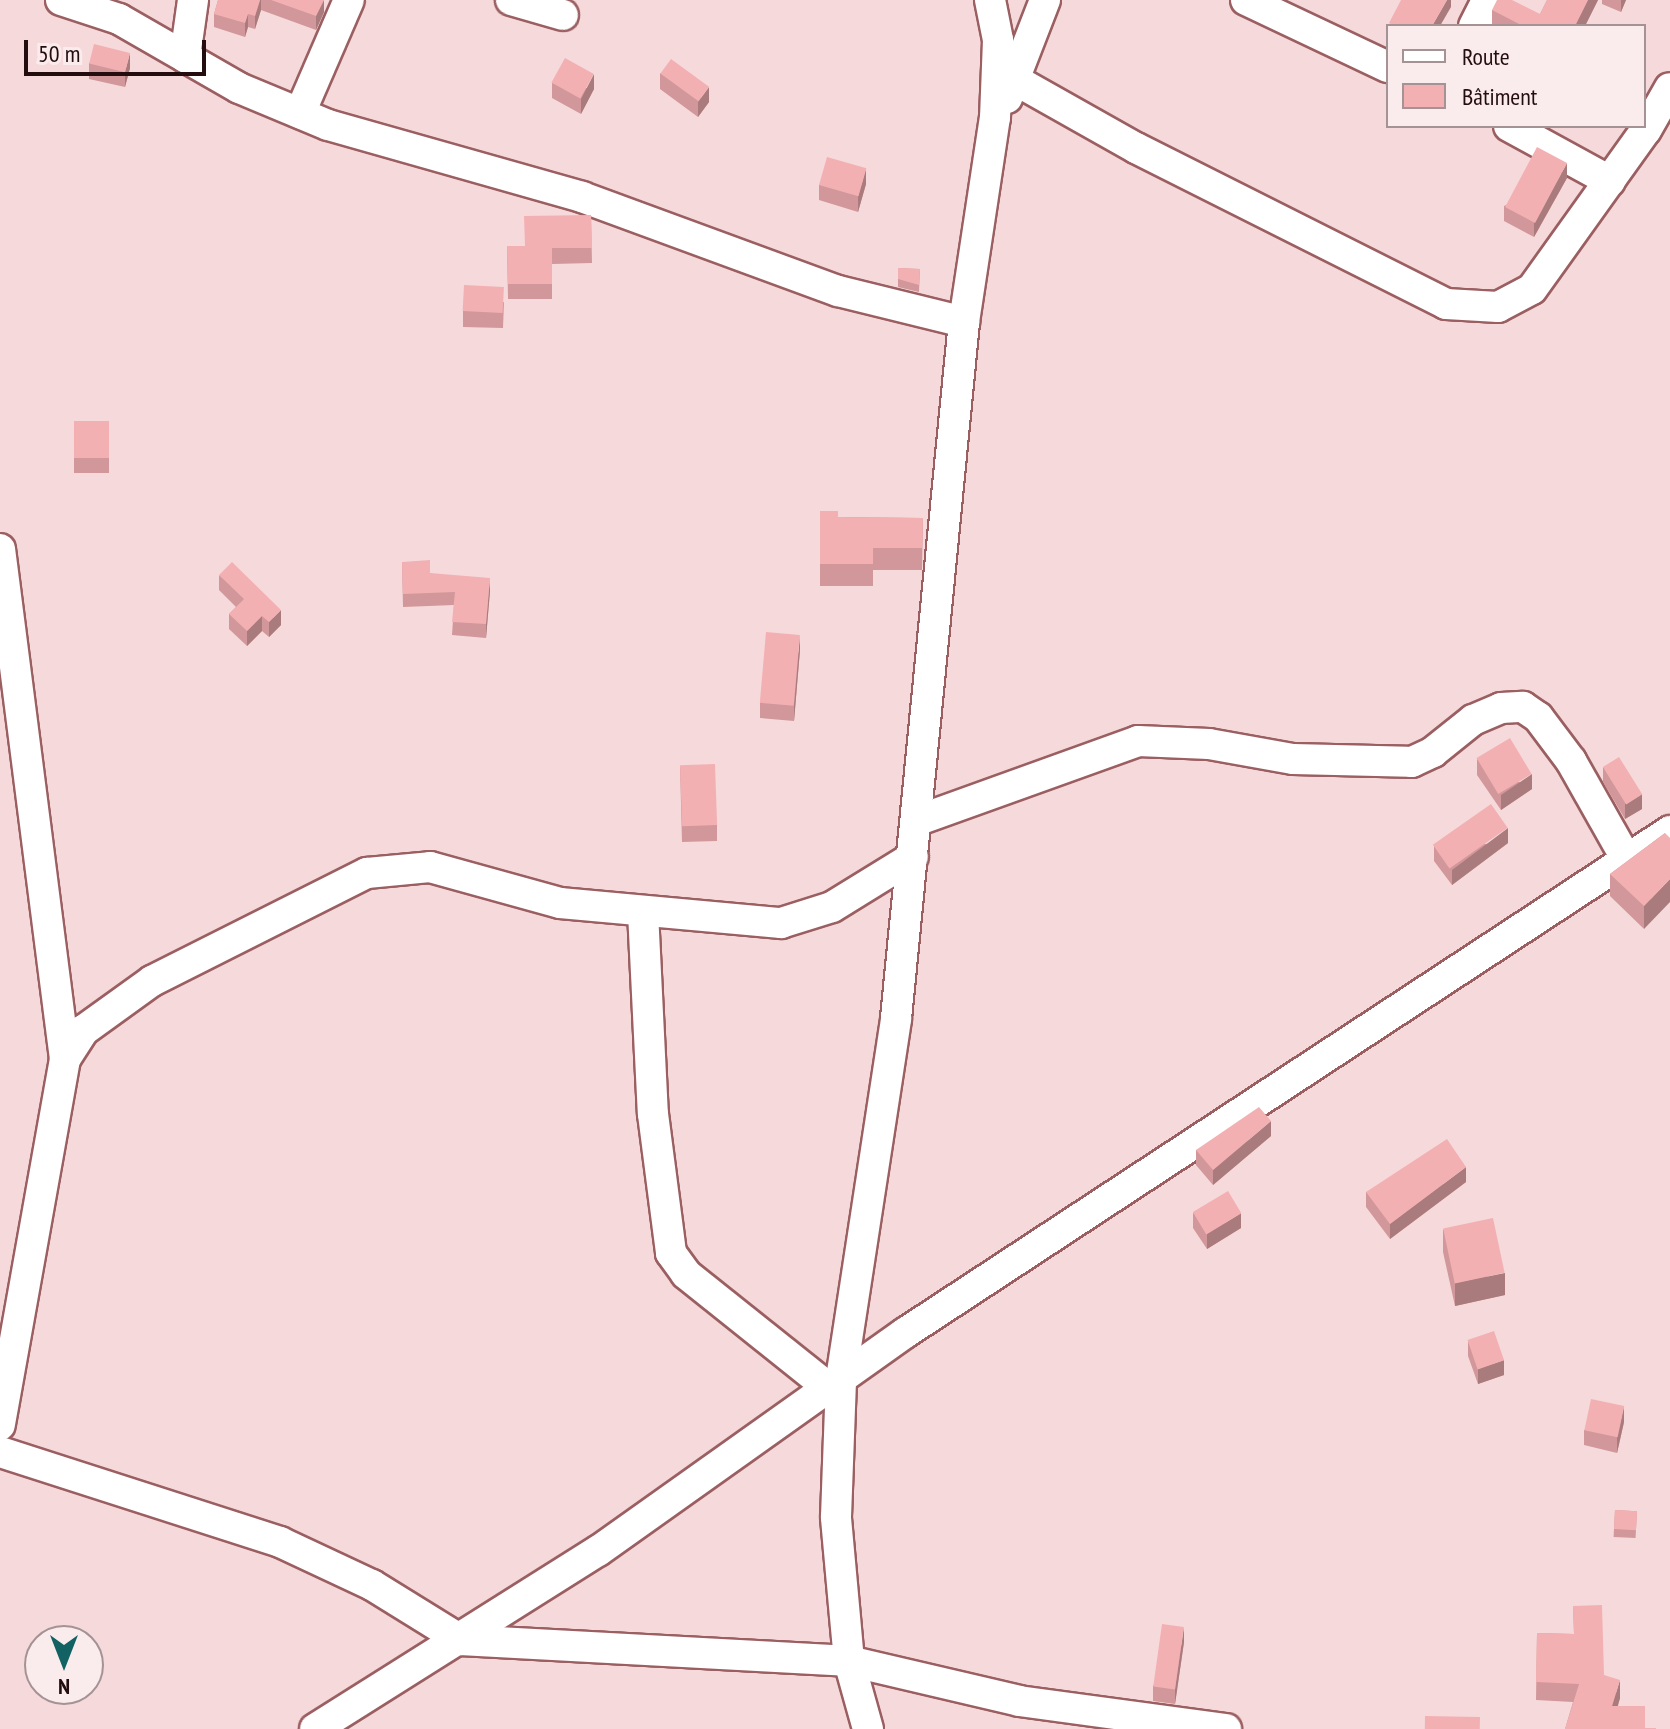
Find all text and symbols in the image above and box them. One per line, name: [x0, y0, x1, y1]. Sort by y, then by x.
scale bar: [28, 24, 210, 74]
legend: [1386, 24, 1646, 128]
text: 50 m: [38, 38, 80, 69]
text: Route: [1462, 41, 1510, 72]
text: Bâtiment: [1462, 81, 1537, 112]
north arrow: [24, 1625, 104, 1705]
text: N: [58, 1673, 70, 1701]

